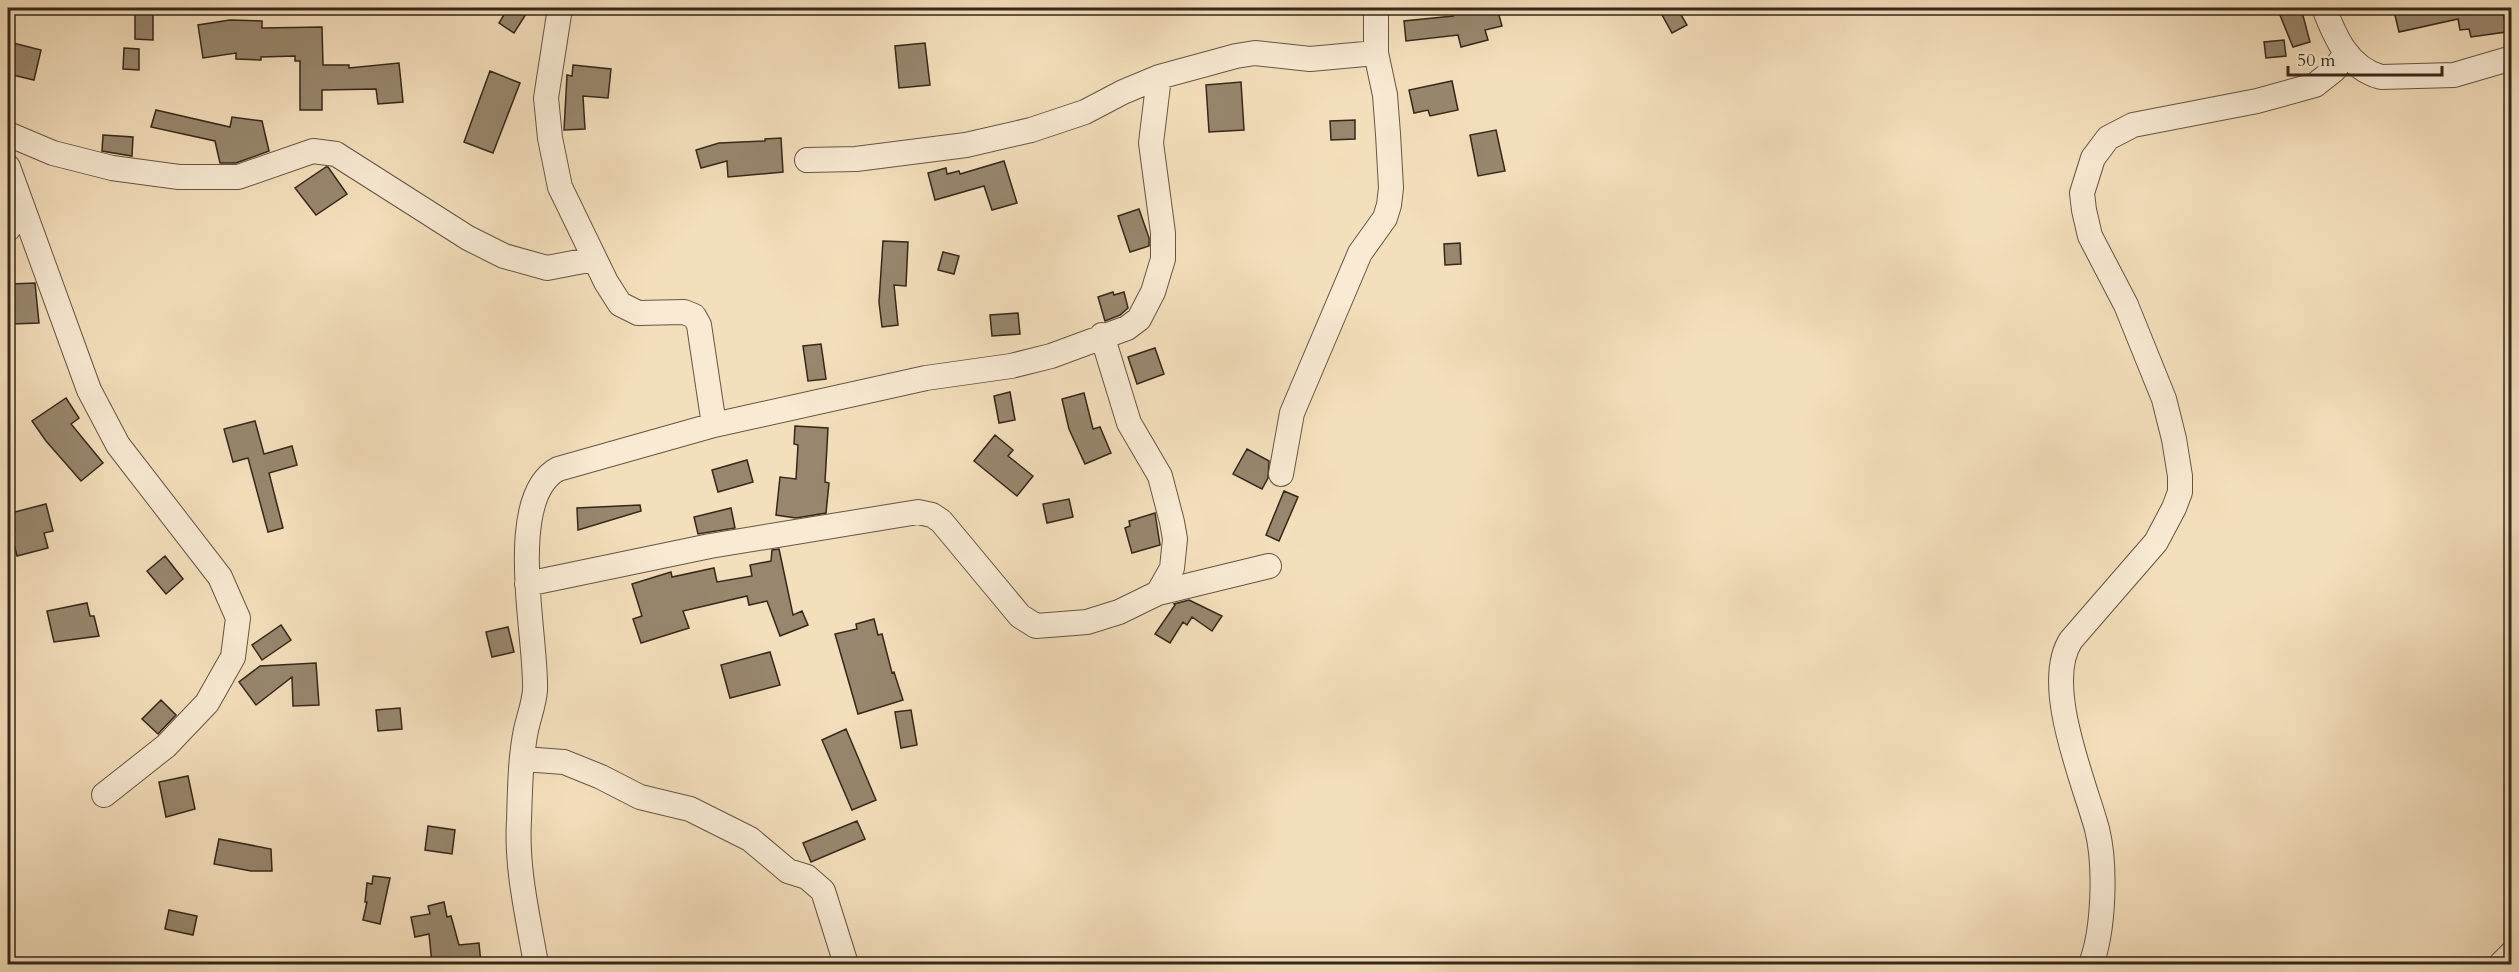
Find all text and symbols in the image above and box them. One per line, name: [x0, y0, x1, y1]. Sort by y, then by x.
scale bar: [2288, 39, 2442, 77]
text: 50 m: [2297, 48, 2336, 73]

